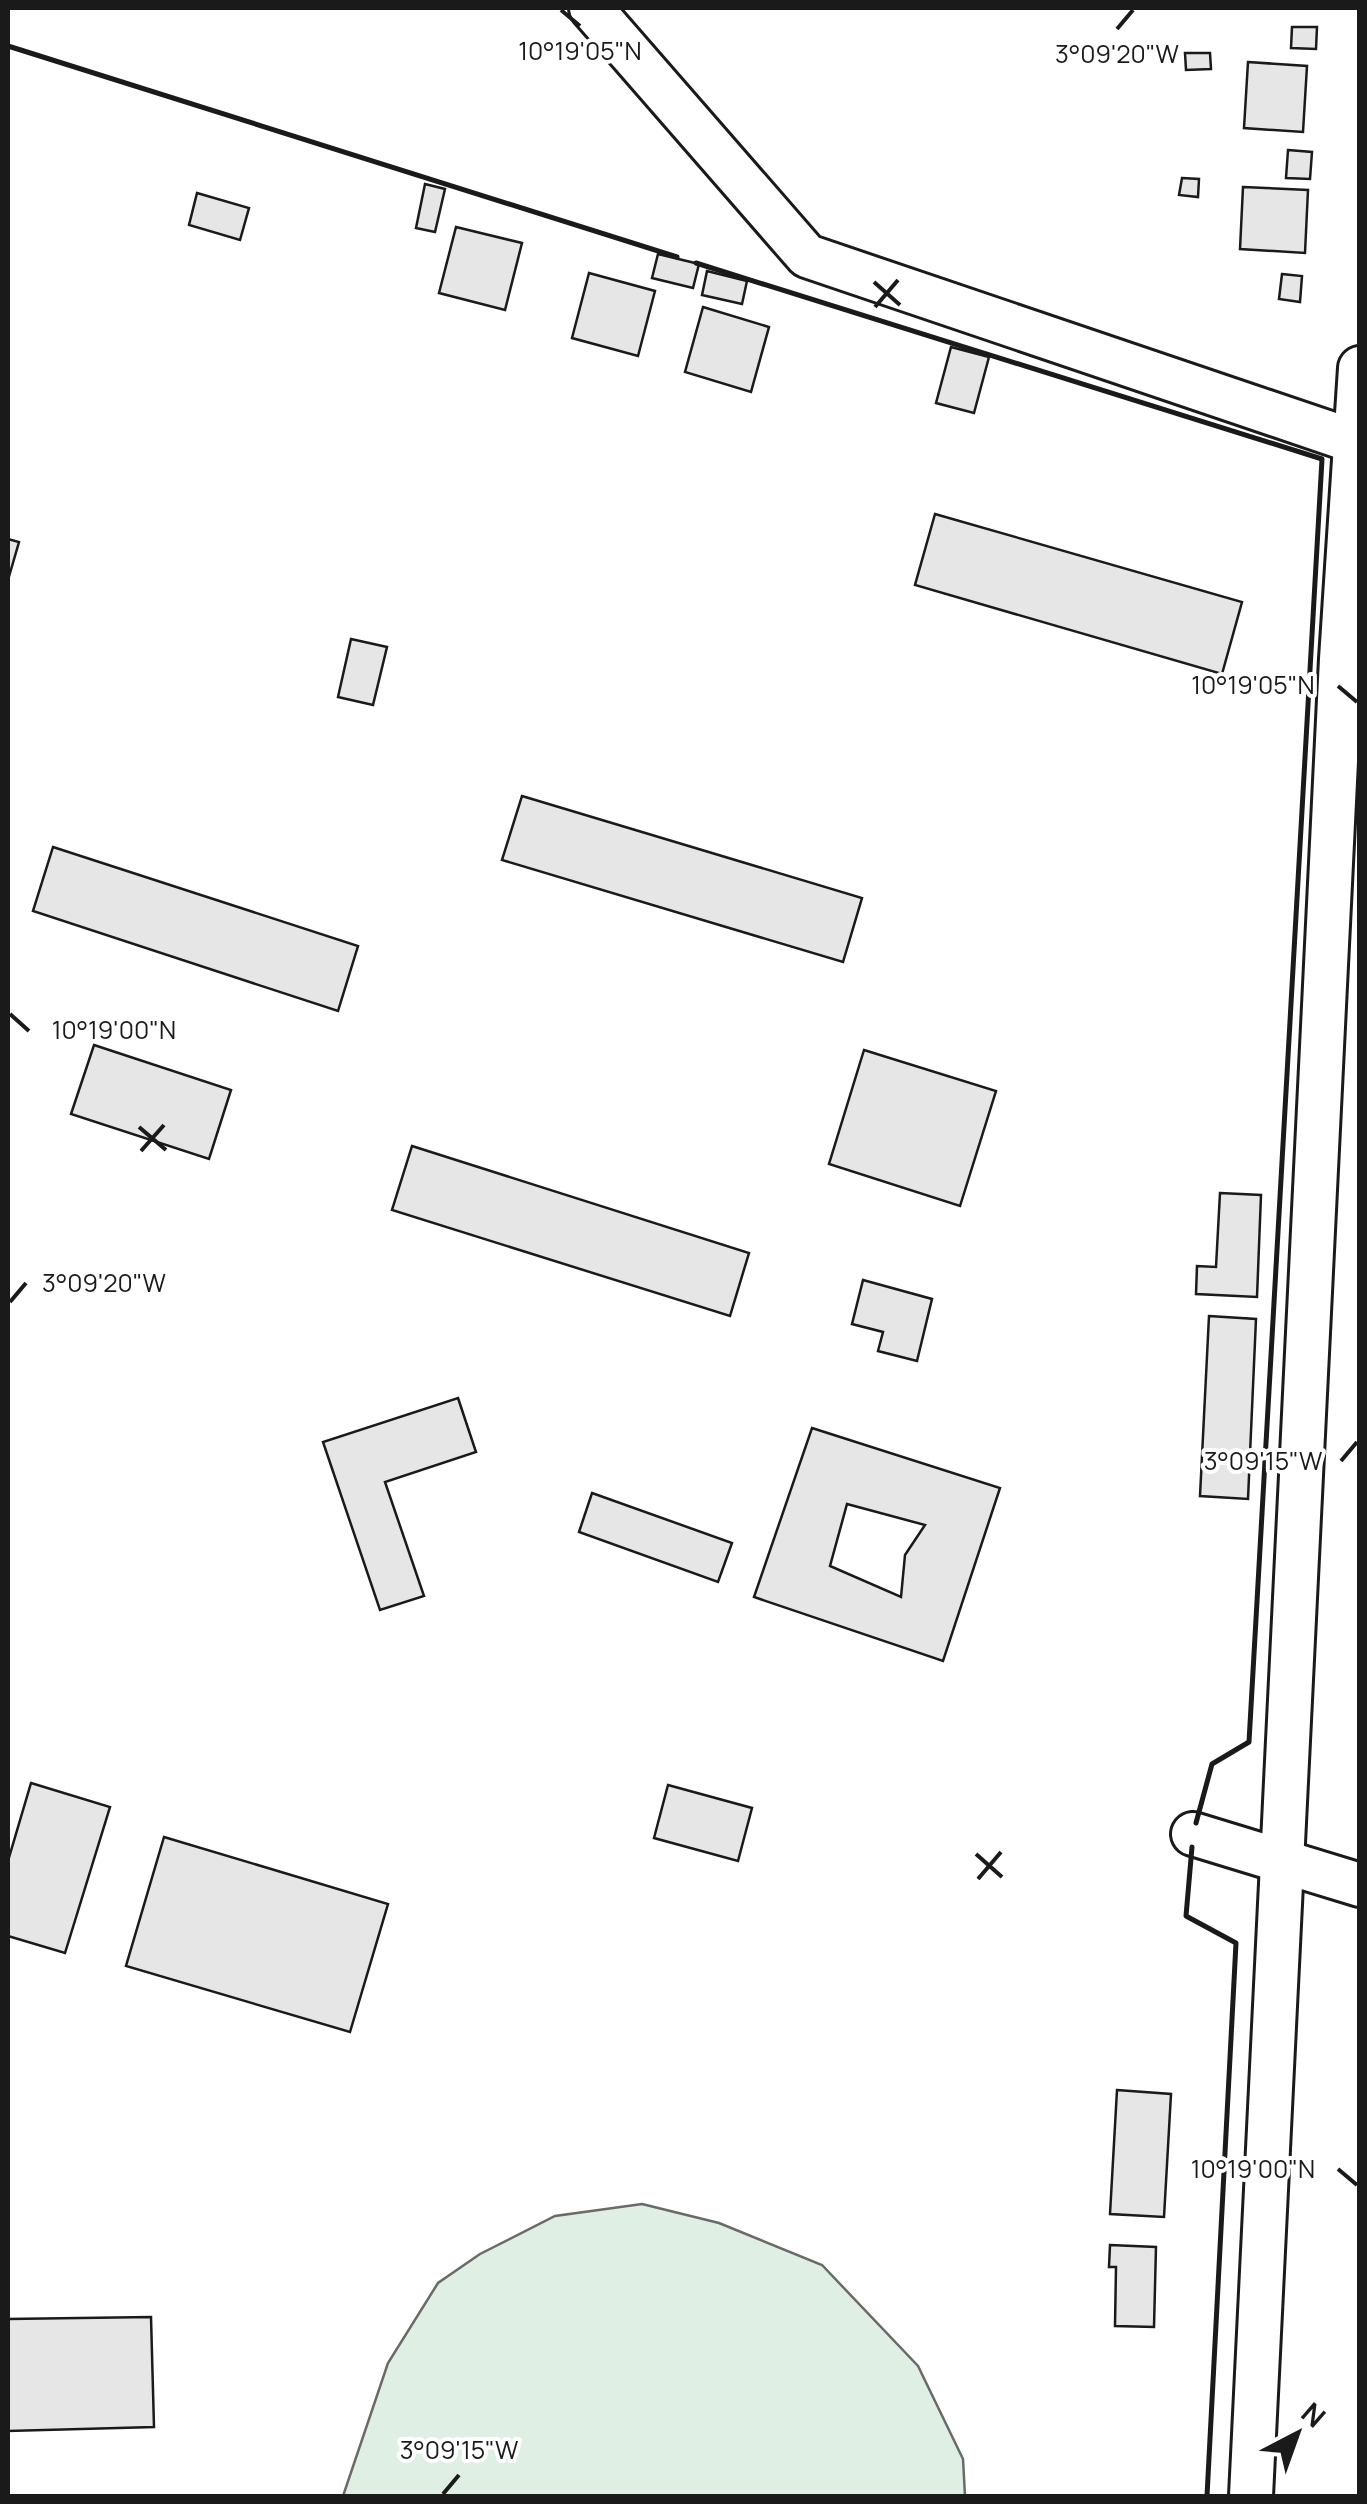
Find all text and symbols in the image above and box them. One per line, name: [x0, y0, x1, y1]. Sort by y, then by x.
text: 10°19'05"N: [518, 33, 642, 68]
text: 3°09'20"W: [1055, 36, 1179, 71]
text: 10°19'05"N: [1191, 667, 1315, 702]
text: 10°19'00"N: [52, 1012, 176, 1047]
text: 3°09'20"W: [42, 1265, 166, 1300]
text: 3°09'15"W: [1204, 1443, 1322, 1478]
text: 10°19'00"N: [1191, 2151, 1315, 2186]
north arrow: [1247, 2384, 1347, 2484]
text: N: [1294, 2393, 1334, 2435]
text: 3°09'15"W: [400, 2432, 518, 2467]

